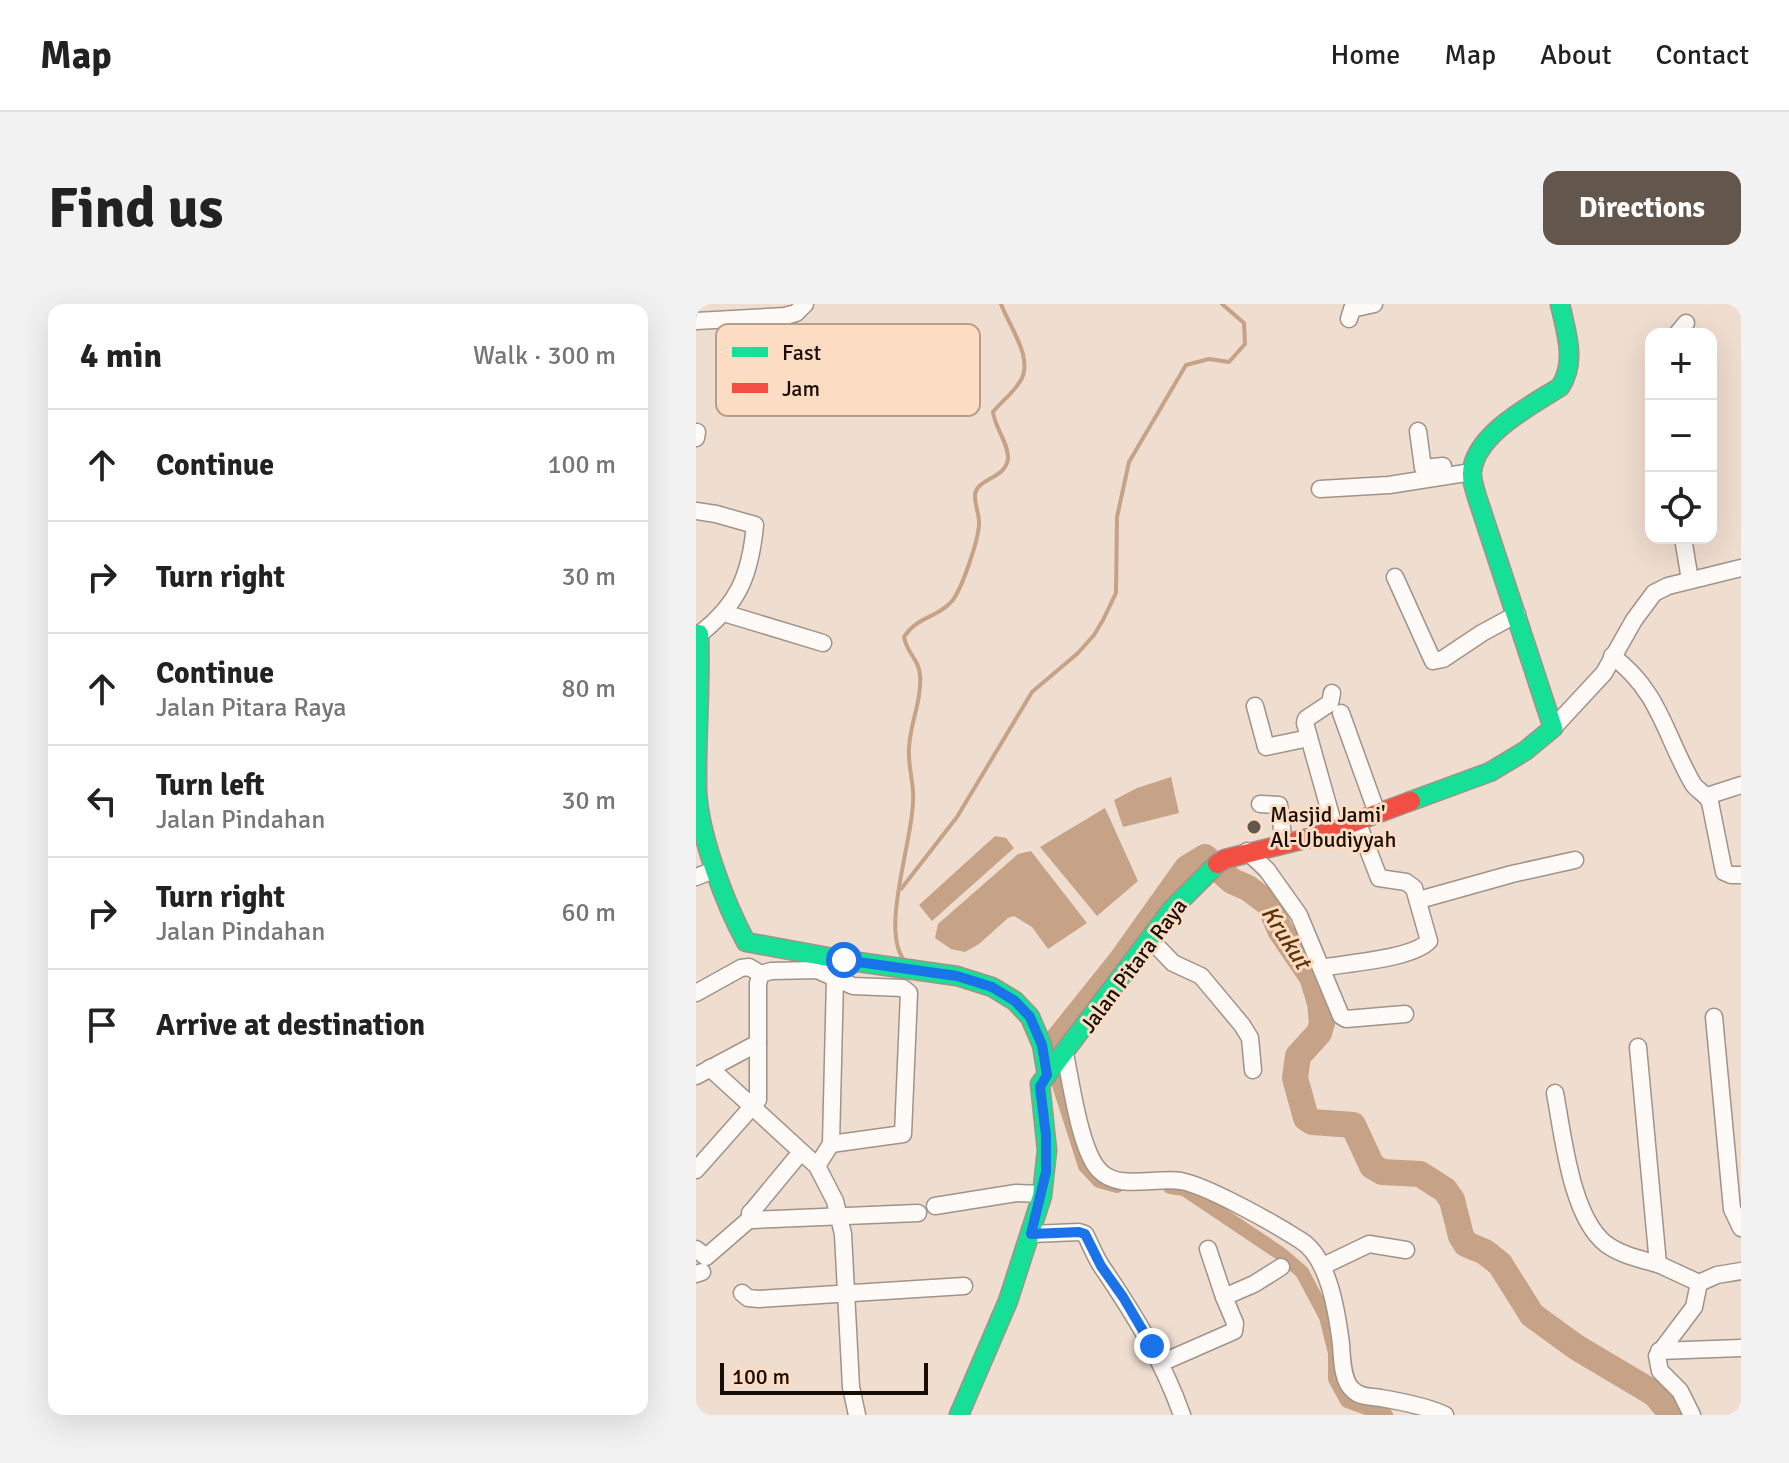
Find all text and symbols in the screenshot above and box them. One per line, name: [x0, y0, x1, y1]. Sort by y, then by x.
text: Map: [40, 32, 112, 79]
text: Home: [1331, 38, 1400, 72]
text: Map: [1444, 38, 1496, 72]
text: About: [1540, 38, 1612, 72]
text: Contact: [1656, 38, 1749, 72]
button: Directions: [1543, 171, 1741, 245]
text: Find us: [48, 174, 223, 243]
legend: [716, 324, 980, 416]
map controls: [1645, 328, 1717, 544]
button: +: [1645, 328, 1717, 400]
text: 4 min: [80, 335, 162, 377]
text: Fast: [782, 339, 822, 366]
text: Walk · 300 m: [473, 340, 616, 372]
text: Jam: [782, 375, 820, 402]
button: −: [1645, 400, 1717, 472]
icon: ahead: [80, 443, 124, 487]
text: Continue: [156, 447, 274, 484]
text: 100 m: [547, 449, 616, 481]
button: locate: [1645, 472, 1717, 544]
icon: right: [80, 555, 124, 599]
text: Turn right: [156, 559, 285, 596]
text: 30 m: [561, 561, 616, 593]
text: Continue: [156, 655, 274, 692]
icon: ahead: [80, 667, 124, 711]
text: 80 m: [561, 673, 616, 705]
text: Jalan Pitara Raya: [156, 692, 346, 724]
text: Turn left: [156, 767, 265, 804]
icon: left: [80, 779, 124, 823]
text: 30 m: [561, 785, 616, 817]
place label: Masjid Jami' Al-Ubudiyyah: [1270, 801, 1396, 853]
text: Jalan Pindahan: [156, 804, 325, 836]
marker: Masjid Jami' Al-Ubudiyyah: [1245, 818, 1263, 836]
text: Turn right: [156, 879, 285, 916]
icon: right: [80, 891, 124, 935]
street label: Jalan Pitara Raya: [1074, 893, 1193, 1038]
text: 60 m: [561, 897, 616, 929]
water label: Krukut: [1255, 900, 1319, 976]
text: Jalan Pindahan: [156, 916, 325, 948]
route start: [826, 942, 862, 978]
icon: arrive: [80, 1003, 124, 1047]
text: Arrive at destination: [156, 1007, 425, 1044]
route end: [1134, 1328, 1170, 1364]
scale bar: [720, 1359, 928, 1395]
text: 100 m: [732, 1363, 790, 1390]

